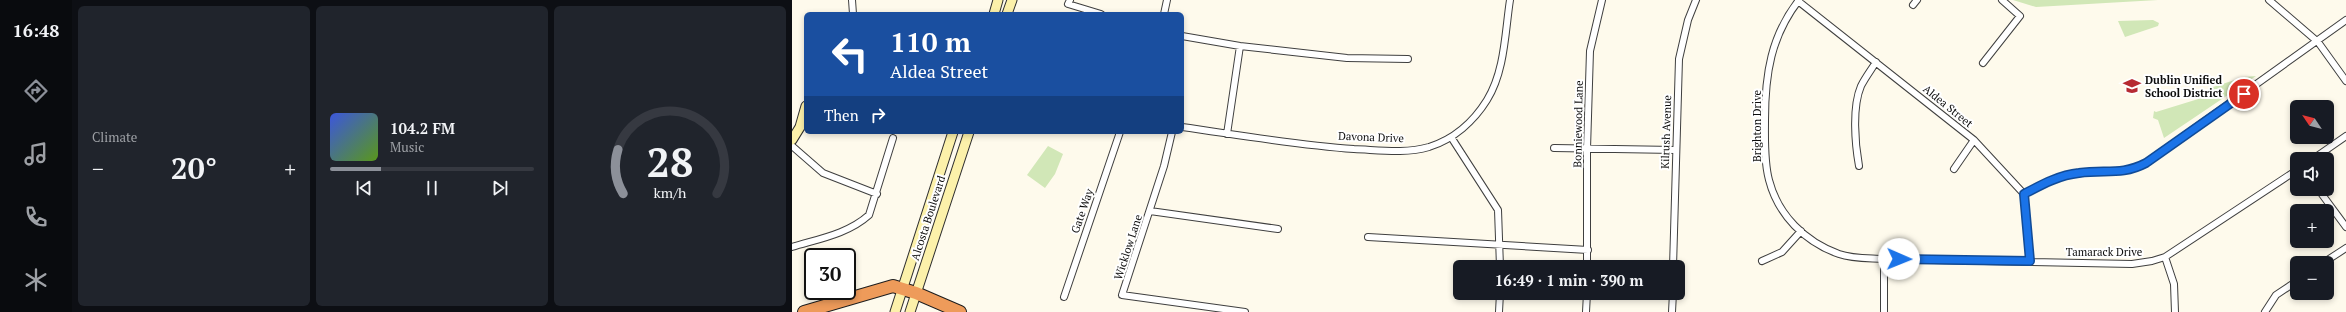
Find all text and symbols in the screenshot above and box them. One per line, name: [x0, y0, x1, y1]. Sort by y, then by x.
text: 16:48: [13, 18, 59, 42]
text: 110 m: [890, 23, 971, 60]
icon: left: [824, 28, 876, 80]
text: Aldea Street: [890, 59, 988, 83]
place label: Dublin Unified School District: [2145, 73, 2223, 100]
school or university icon: Dublin Unified School District: [2122, 76, 2142, 96]
icon: directions: [22, 77, 50, 105]
pin: [2227, 77, 2261, 111]
street label: Bonniewood Lane: [1570, 80, 1586, 168]
street label: Aldea Street: [1920, 82, 1976, 130]
icon: arrive: [2233, 83, 2255, 105]
street label: Brighton Drive: [1750, 89, 1764, 162]
street label: Kilrush Avenue: [1658, 94, 1674, 169]
north arrow: [2290, 100, 2334, 144]
map controls: [2290, 100, 2334, 300]
icon: right: [867, 104, 889, 126]
text: Then: [824, 105, 859, 125]
text: 104.2 FM: [390, 118, 455, 138]
text: Climate: [92, 128, 137, 146]
street label: Davona Drive: [1338, 129, 1405, 145]
text: 28: [646, 134, 694, 189]
text: Music: [390, 138, 424, 156]
icon: music: [22, 140, 50, 168]
text: 20°: [171, 148, 217, 188]
button: sound: [2290, 152, 2334, 196]
text: −: [92, 154, 104, 183]
text: +: [284, 154, 296, 183]
street label: Alcosta Boulevard: [908, 174, 948, 262]
icon: previous: [353, 177, 375, 199]
icon: pause: [421, 177, 443, 199]
icon: next: [489, 177, 511, 199]
text: km/h: [654, 183, 687, 202]
street label: Gate Way: [1068, 187, 1096, 235]
icon: phone: [22, 203, 50, 231]
button: +: [2290, 204, 2334, 248]
street label: Wicklow Lane: [1111, 212, 1145, 281]
position arrow: [1878, 238, 1920, 280]
street label: Tamarack Drive: [2066, 245, 2143, 259]
speed limit sign: 30: [804, 248, 856, 300]
button: −: [2290, 256, 2334, 300]
icon: climate: [22, 266, 50, 294]
text: 16:49 · 1 min · 390 m: [1495, 270, 1643, 290]

